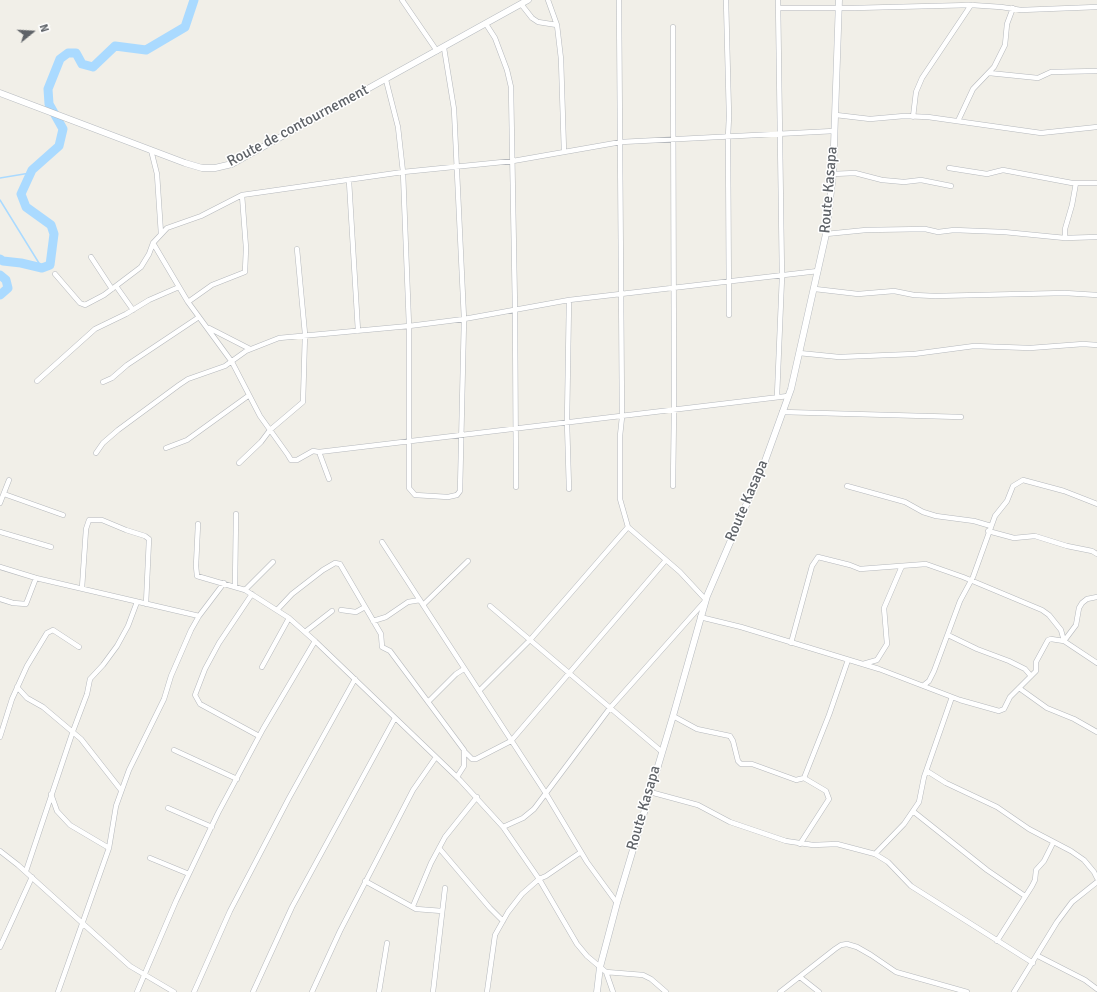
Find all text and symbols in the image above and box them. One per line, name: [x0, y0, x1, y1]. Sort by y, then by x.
north arrow: [12, 12, 52, 52]
text: N: [37, 22, 51, 34]
street label: Route de contournement: [224, 81, 372, 171]
street label: Route Kasapa: [816, 146, 842, 234]
street label: Route Kasapa: [722, 457, 772, 545]
street label: Route Kasapa: [623, 764, 665, 852]

